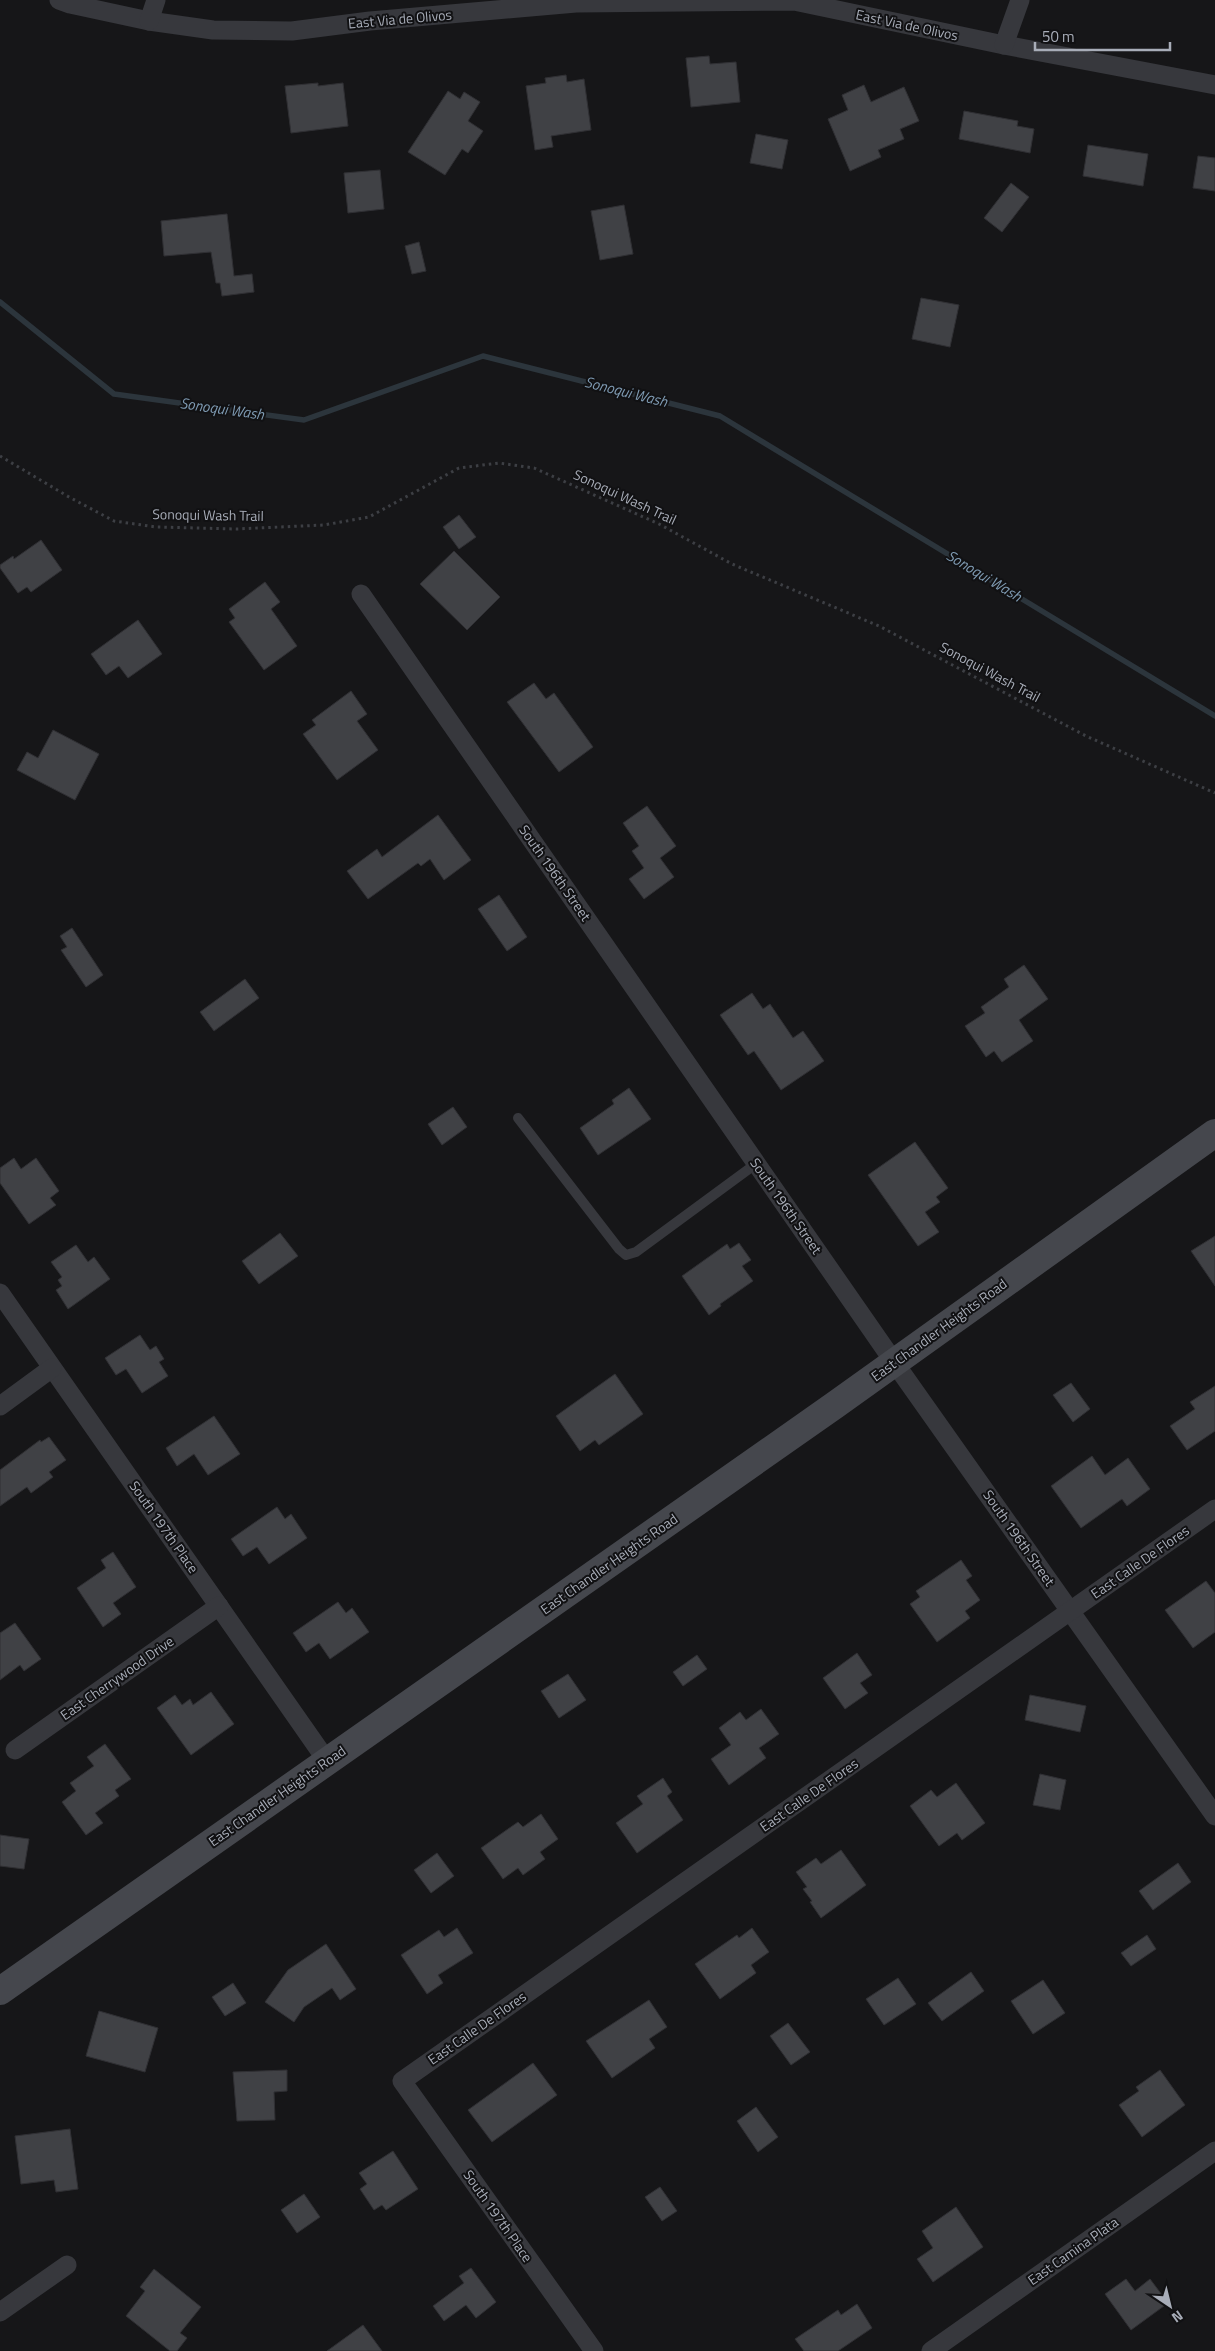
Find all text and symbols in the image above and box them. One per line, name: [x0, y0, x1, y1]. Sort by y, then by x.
street label: East Via de Olivos: [854, 3, 960, 46]
street label: East Via de Olivos: [347, 4, 453, 34]
scale bar: [1035, 20, 1170, 52]
text: 50 m: [1042, 25, 1075, 48]
water label: Sonoqui Wash: [582, 370, 670, 413]
water label: Sonoqui Wash: [179, 391, 266, 426]
street label: Sonoqui Wash Trail: [570, 463, 680, 530]
street label: Sonoqui Wash Trail: [152, 503, 264, 526]
water label: Sonoqui Wash: [942, 544, 1027, 607]
street label: Sonoqui Wash Trail: [936, 636, 1044, 707]
street label: South 196th Street: [514, 820, 596, 925]
street label: South 196th Street: [745, 1153, 827, 1258]
street label: East Chandler Heights Road: [866, 1273, 1011, 1386]
street label: South 197th Place: [125, 1476, 204, 1577]
street label: South 196th Street: [978, 1485, 1060, 1590]
street label: East Chandler Heights Road: [536, 1508, 682, 1619]
street label: East Calle De Flores: [1086, 1520, 1193, 1603]
street label: East Cherrywood Drive: [56, 1630, 178, 1725]
street label: East Chandler Heights Road: [204, 1740, 350, 1851]
street label: East Calle De Flores: [755, 1753, 862, 1836]
street label: East Calle De Flores: [423, 1986, 530, 2069]
street label: South 197th Place: [459, 2165, 538, 2266]
street label: East Camina Plata: [1023, 2211, 1122, 2290]
north arrow: [1145, 2281, 1195, 2331]
text: N: [1168, 2306, 1188, 2328]

